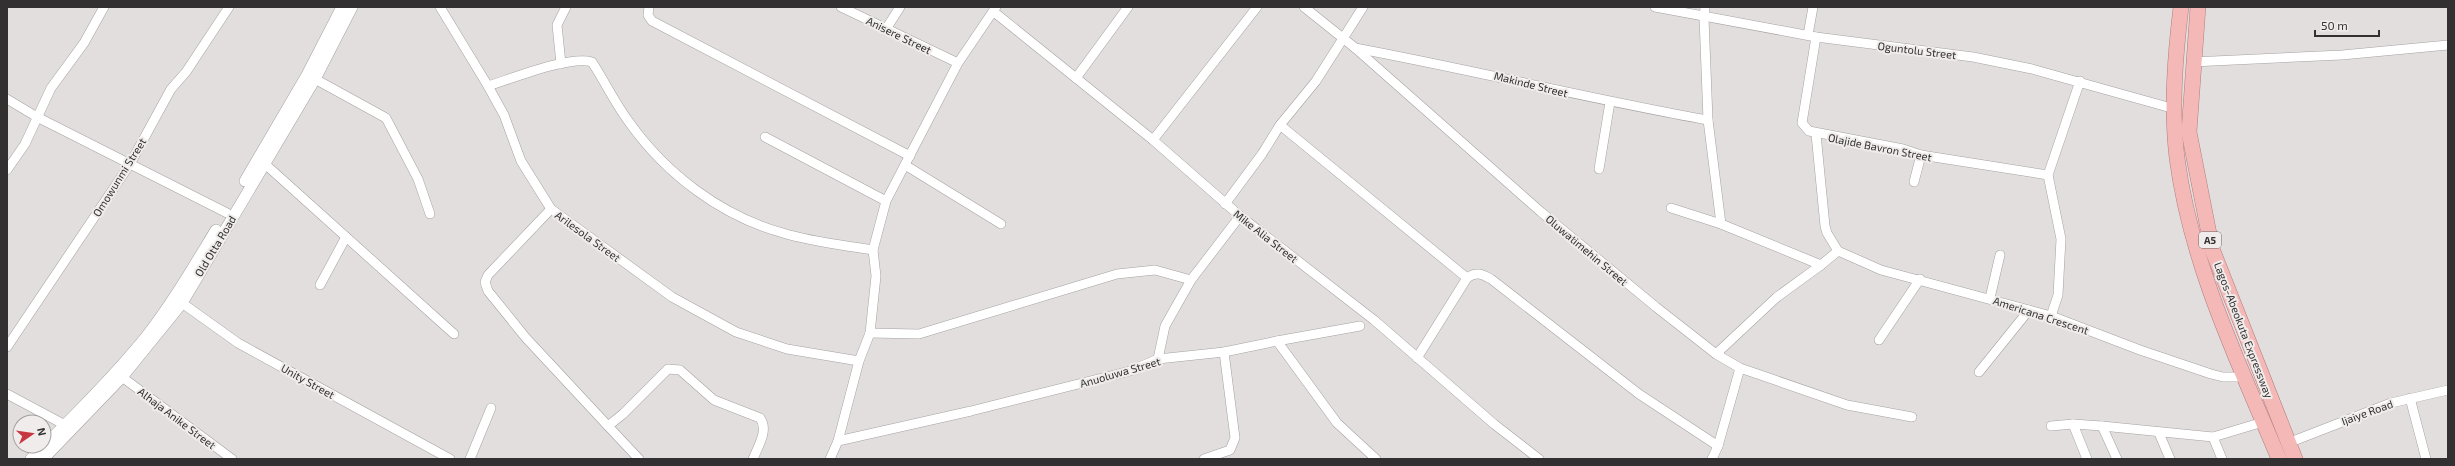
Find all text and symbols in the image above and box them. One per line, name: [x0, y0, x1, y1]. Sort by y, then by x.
scale bar: [2315, 12, 2379, 38]
street label: Anisere Street: [864, 14, 934, 56]
text: 50 m: [2321, 18, 2348, 32]
street label: Oguntolu Street: [1877, 39, 1957, 61]
street label: Makinde Street: [1493, 69, 1569, 99]
street label: Olajide Bavron Street: [1827, 131, 1933, 164]
street label: Omowunmi Street: [90, 135, 148, 219]
street label: Mike Alia Street: [1231, 207, 1301, 265]
street label: Arilesola Street: [553, 208, 623, 264]
street label: Oluwatimehin Street: [1543, 212, 1631, 288]
street label: Old Otta Road: [192, 213, 238, 279]
road number: A5: [2199, 232, 2221, 248]
street label: Lagos-Abeokuta Expressway: [2212, 260, 2276, 400]
street label: Americana Crescent: [1992, 293, 2090, 337]
street label: Anuoluwa Street: [1078, 354, 1162, 390]
street label: Unity Street: [279, 361, 337, 401]
street label: Alhaja Anike Street: [135, 385, 218, 452]
street label: Ijaiye Road: [2339, 397, 2395, 428]
north arrow: [12, 414, 52, 454]
text: N: [35, 426, 49, 437]

